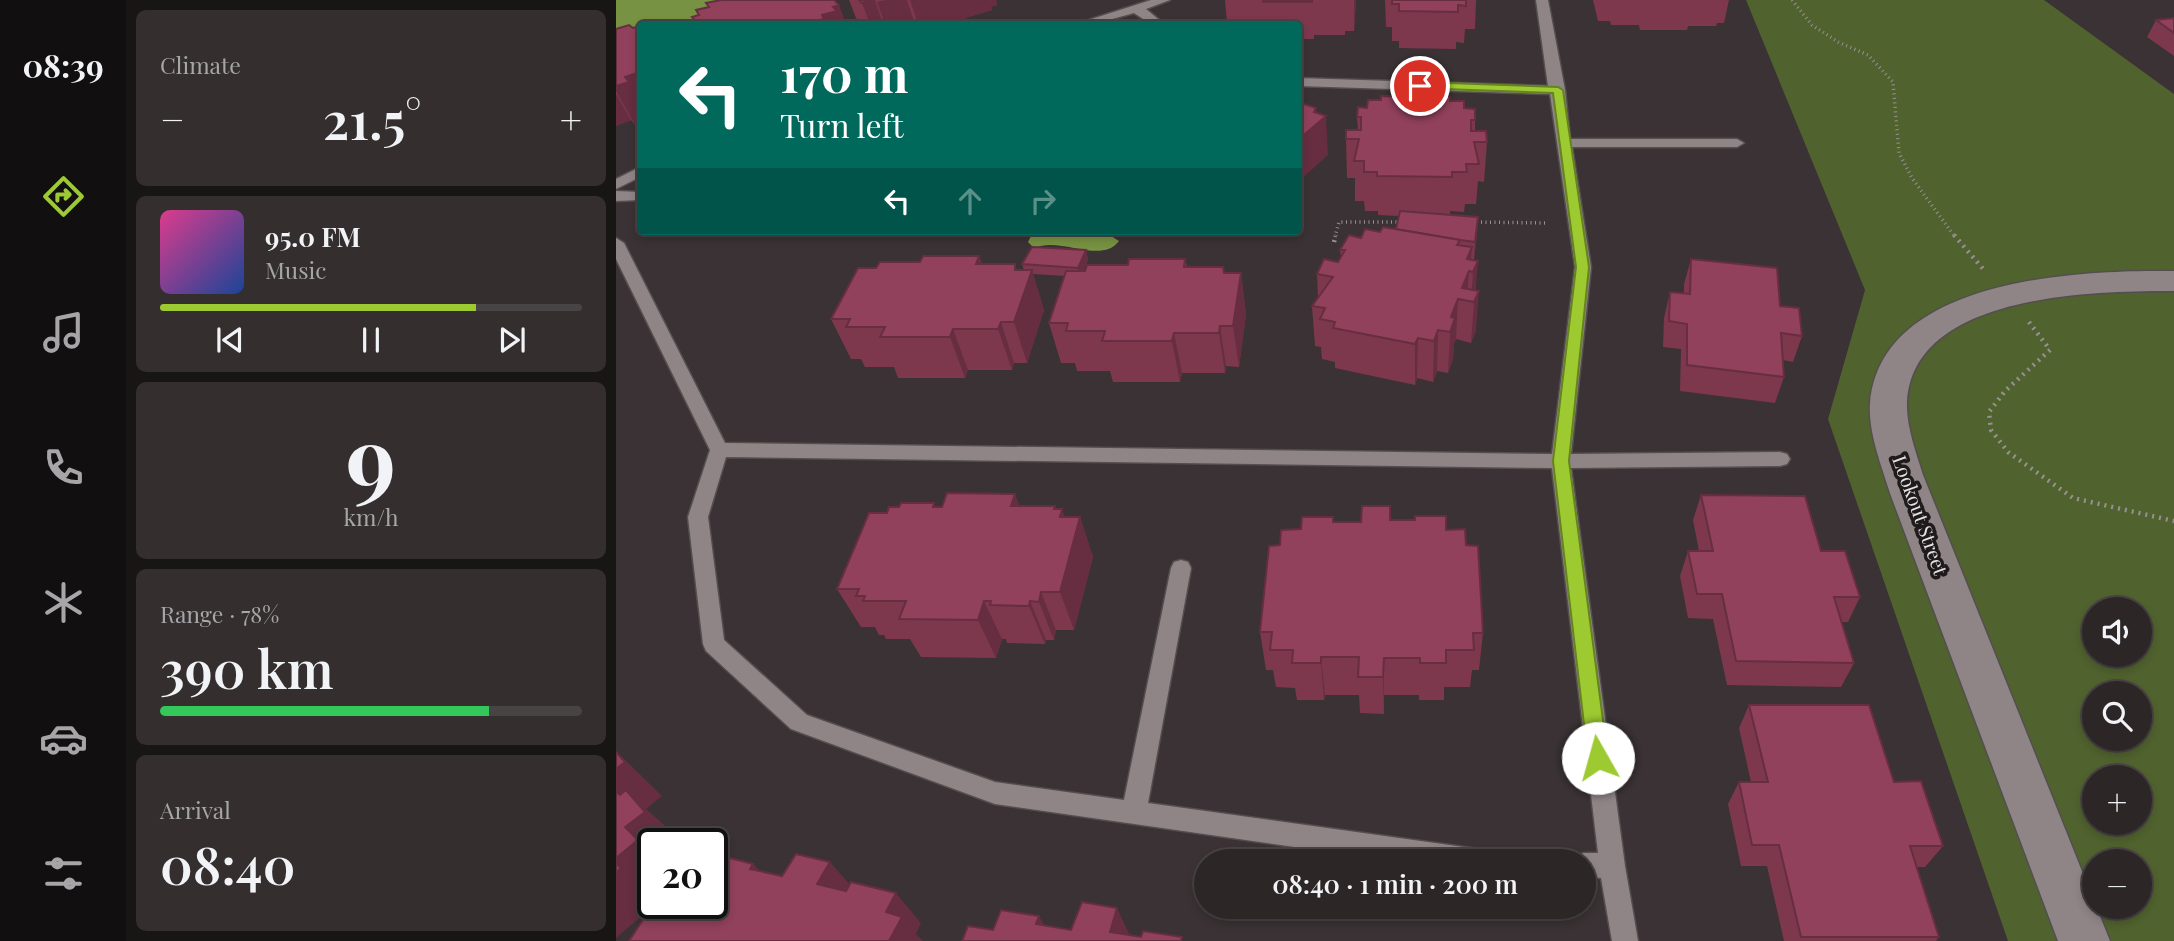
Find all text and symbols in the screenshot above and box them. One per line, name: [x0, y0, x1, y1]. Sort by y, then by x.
text: 170 m: [780, 40, 908, 105]
text: 08:39: [22, 43, 104, 86]
text: Climate: [160, 49, 241, 80]
icon: left: [665, 49, 756, 140]
pin: [1390, 56, 1450, 116]
icon: arrive: [1401, 67, 1439, 105]
text: 21.5°: [323, 84, 422, 153]
text: −: [160, 93, 185, 144]
text: +: [560, 93, 582, 144]
text: Turn left: [780, 103, 904, 146]
icon: directions: [39, 172, 88, 221]
icon: left: [878, 182, 916, 220]
icon: ahead: [951, 182, 989, 220]
icon: right: [1024, 182, 1062, 220]
text: 95.0 FM: [265, 219, 361, 254]
text: Music: [265, 254, 326, 285]
icon: music: [39, 308, 88, 357]
icon: previous: [211, 321, 249, 359]
icon: pause: [352, 321, 390, 359]
icon: next: [493, 321, 531, 359]
text: 9: [346, 395, 396, 516]
icon: phone: [39, 443, 88, 492]
street label: Lookout Street: [1887, 452, 1955, 579]
text: km/h: [343, 501, 399, 532]
icon: climate: [39, 578, 88, 627]
map controls: [2082, 597, 2152, 919]
button: sound: [2082, 597, 2152, 667]
text: Range · 78%: [160, 598, 279, 629]
text: 390 km: [160, 633, 334, 702]
button: search: [2082, 681, 2152, 751]
icon: car: [39, 714, 88, 763]
position arrow: [1561, 721, 1635, 795]
button: +: [2082, 765, 2152, 835]
text: Arrival: [160, 794, 231, 825]
speed limit sign: 20: [637, 828, 728, 919]
text: 08:40: [160, 829, 295, 898]
icon: filters: [39, 849, 88, 898]
button: −: [2082, 849, 2152, 919]
text: 08:40 · 1 min · 200 m: [1272, 866, 1518, 901]

